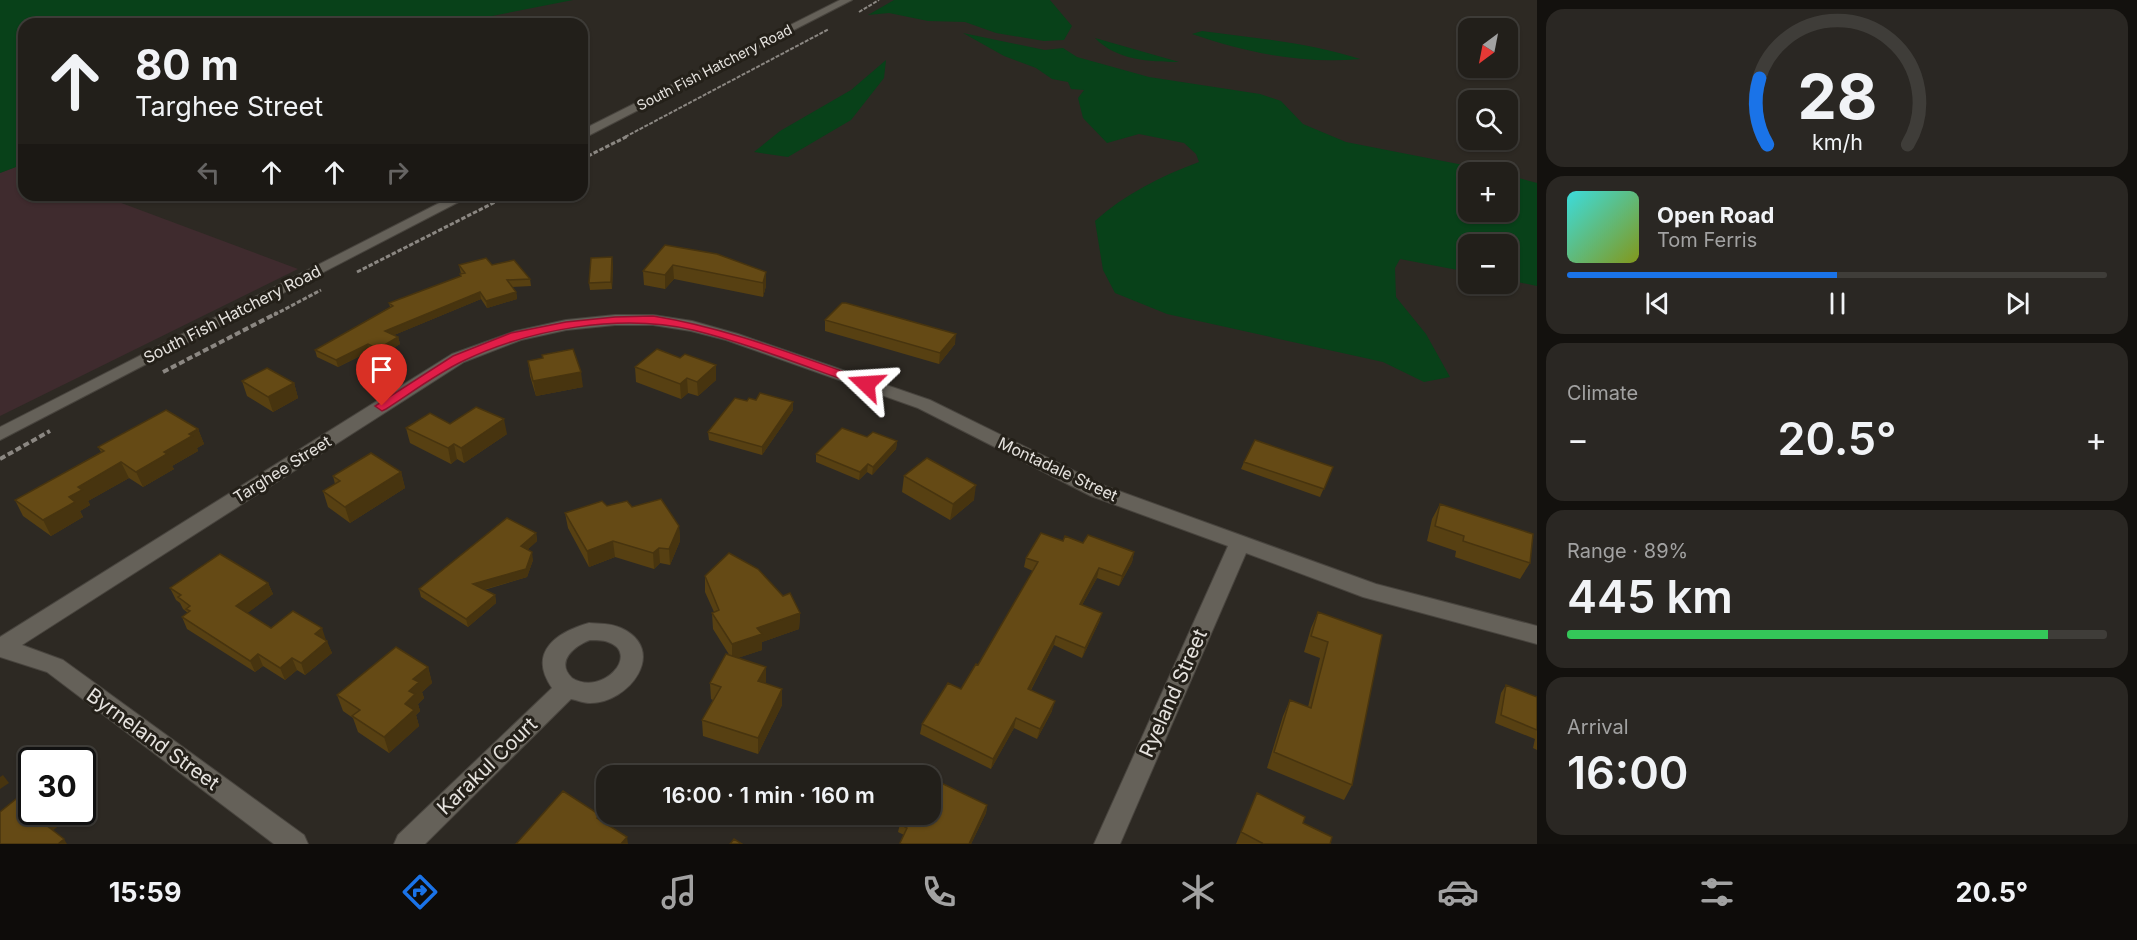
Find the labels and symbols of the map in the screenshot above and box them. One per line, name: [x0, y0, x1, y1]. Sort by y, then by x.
north arrow: [1458, 18, 1518, 78]
street label: South Fish Hatchery Road: [634, 20, 794, 114]
street label: South Fish Hatchery Road: [140, 260, 324, 368]
pin: [356, 344, 407, 406]
position arrow: [834, 352, 898, 416]
street label: Targhee Street: [229, 431, 335, 507]
street label: Montadale Street: [995, 433, 1121, 505]
street label: Ryeland Street: [1134, 625, 1212, 761]
street label: Byrneland Street: [82, 683, 224, 795]
street label: Karakul Court: [432, 712, 542, 820]
speed limit sign: 30: [18, 747, 96, 825]

